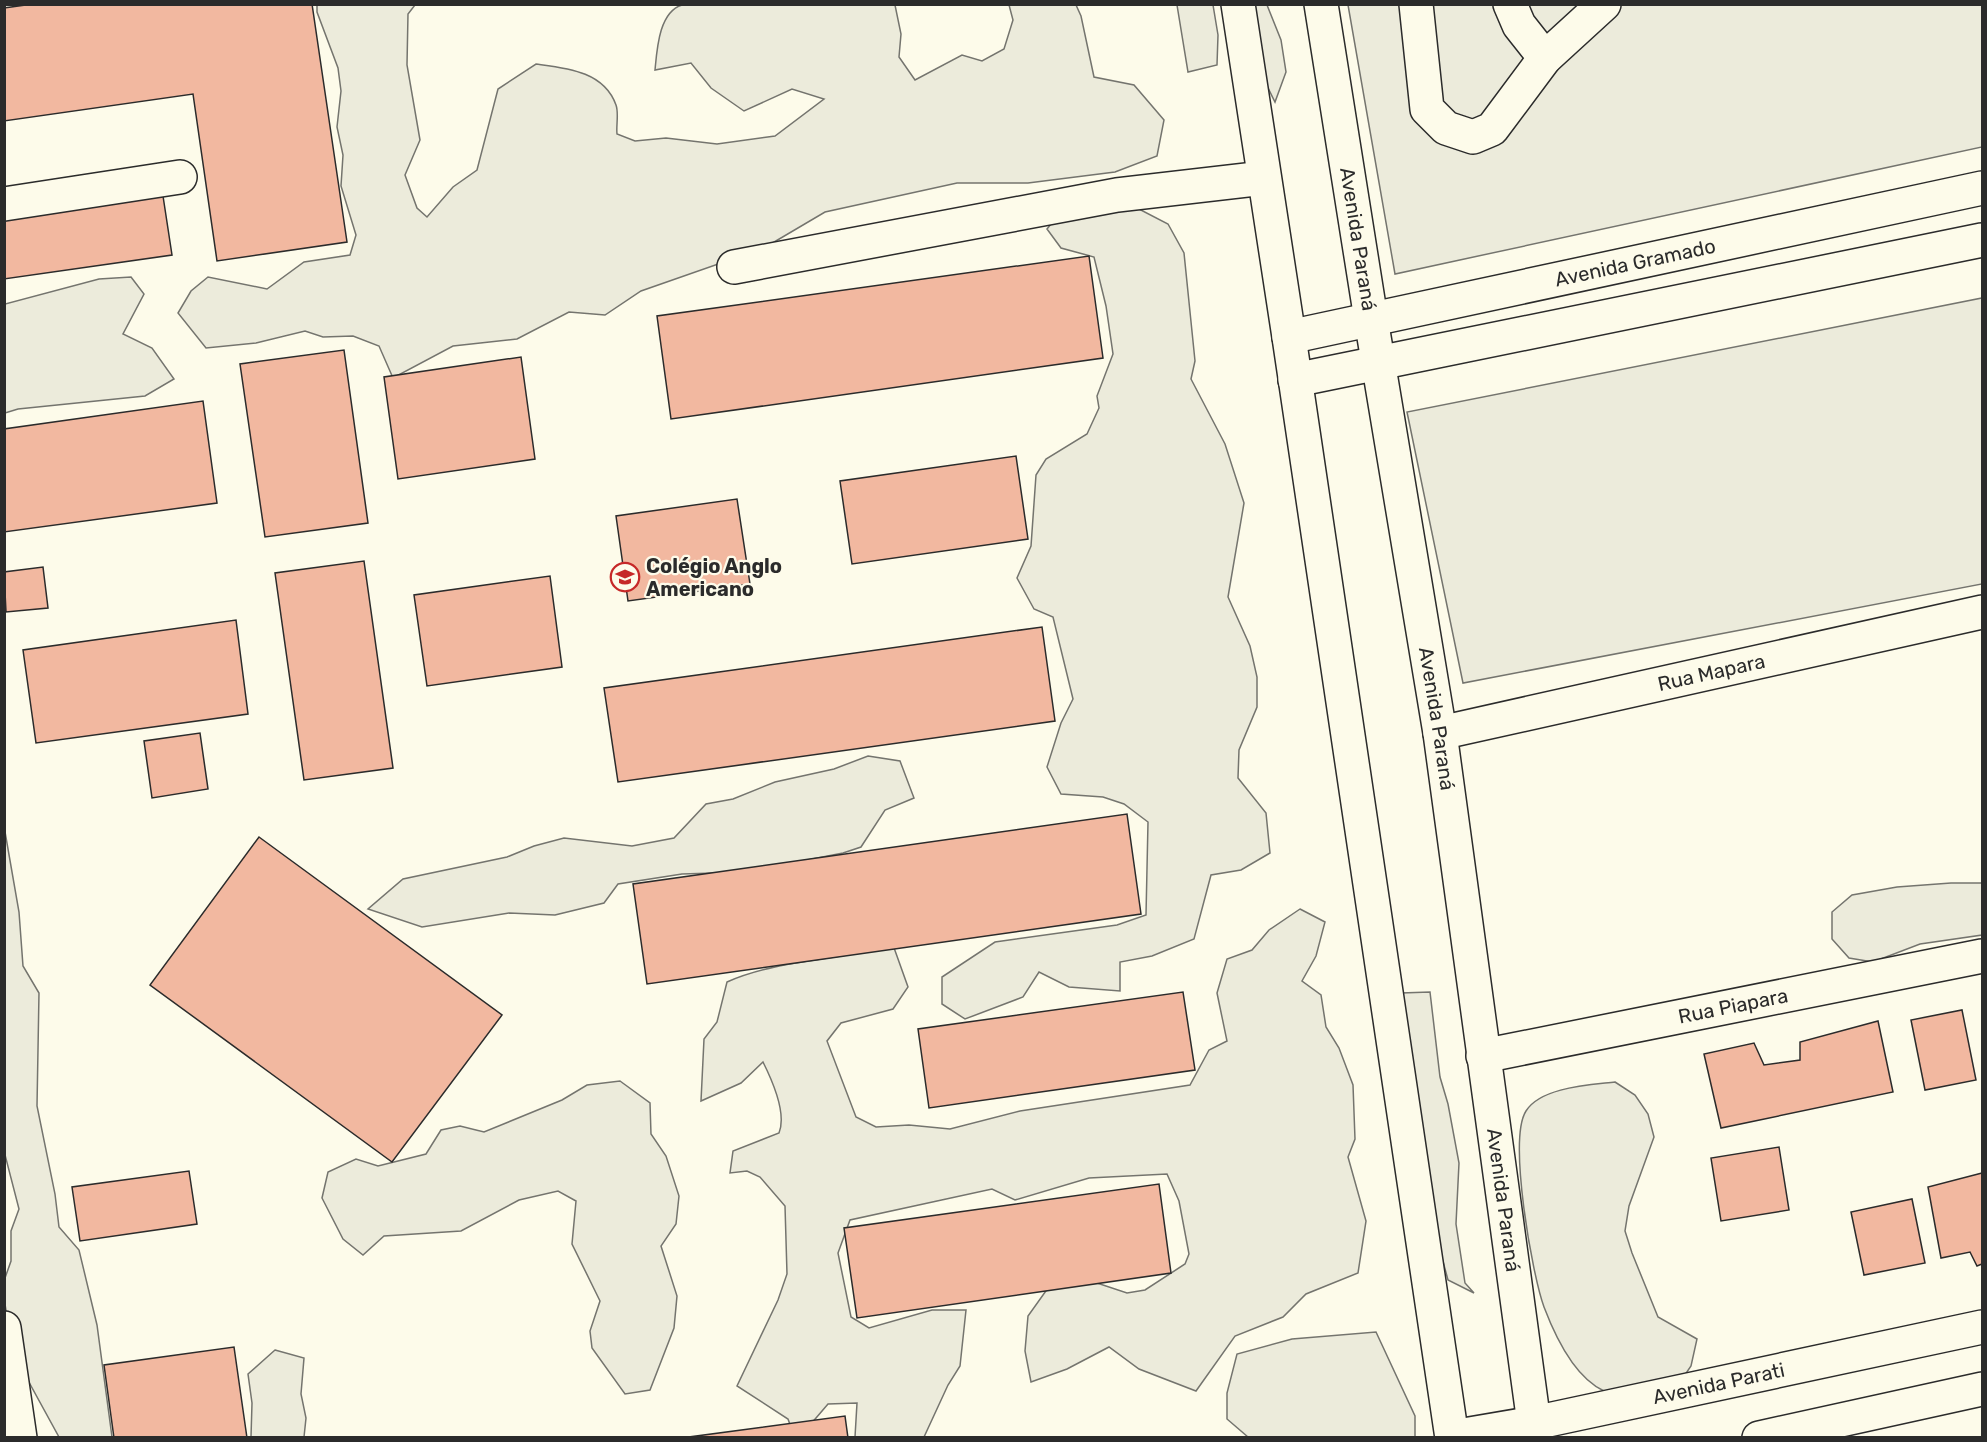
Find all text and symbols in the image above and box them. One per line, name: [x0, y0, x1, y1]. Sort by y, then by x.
street label: Avenida Paraná: [1335, 166, 1382, 312]
street label: Avenida Gramado: [1552, 234, 1718, 292]
place label: Colégio Anglo Americano: [646, 554, 782, 601]
school or university icon: Colégio Anglo Americano: [609, 561, 641, 593]
street label: Avenida Paraná: [1414, 645, 1460, 792]
street label: Rua Mapara: [1655, 649, 1767, 696]
street label: Rua Piapara: [1676, 983, 1790, 1029]
street label: Avenida Paraná: [1482, 1127, 1525, 1273]
street label: Avenida Parati: [1650, 1358, 1787, 1409]

